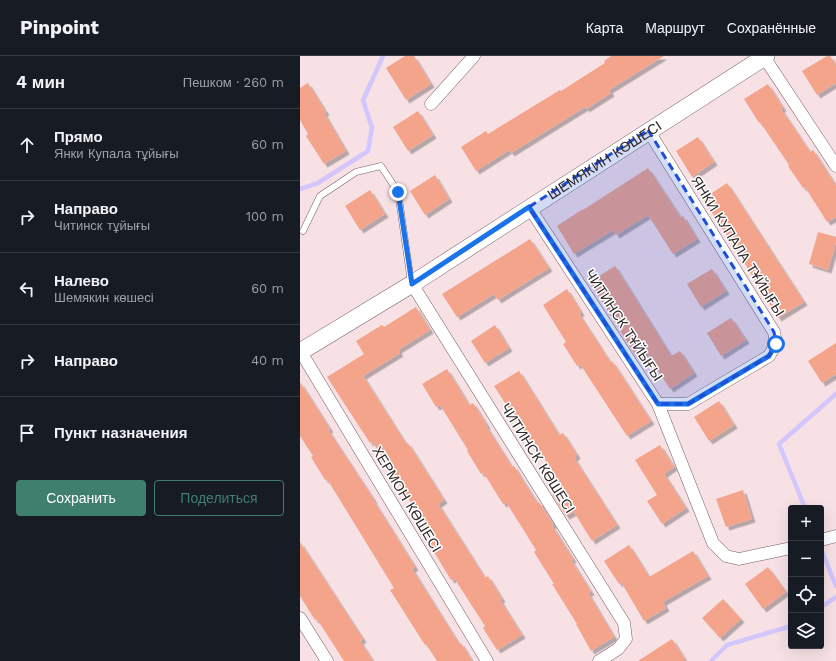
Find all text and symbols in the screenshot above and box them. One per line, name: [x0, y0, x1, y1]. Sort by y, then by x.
text: Pinpoint: [20, 16, 99, 39]
text: Карта: [586, 20, 623, 36]
text: Маршрут: [645, 20, 705, 36]
text: Сохранённые: [727, 20, 816, 36]
text: 4 мин: [16, 72, 65, 92]
text: Пешком · 260 m: [183, 75, 284, 90]
street label: ШЕМЯКИН КӨШЕСІ: [545, 117, 664, 203]
text: Прямо: [54, 128, 103, 146]
icon: ahead: [16, 134, 38, 156]
text: 60 m: [251, 137, 284, 152]
text: Янки Купала тұйығы: [54, 146, 179, 161]
street label: ЯНКИ КУПАЛА ТҰЙЫҒЫ: [688, 172, 789, 319]
route end: [389, 183, 407, 201]
text: Направо: [54, 200, 118, 218]
icon: right: [16, 206, 38, 228]
text: 100 m: [246, 209, 284, 224]
text: Читинск тұйығы: [54, 218, 150, 233]
street label: ЧИТИНСК ТҰЙЫҒЫ: [582, 266, 667, 384]
text: Налево: [54, 272, 109, 290]
icon: left: [16, 278, 38, 300]
text: 60 m: [251, 281, 284, 296]
text: Шемякин көшесі: [54, 290, 154, 305]
route start: [767, 335, 785, 353]
icon: right: [16, 350, 38, 372]
text: Направо: [54, 352, 118, 370]
text: 40 m: [251, 353, 284, 368]
street label: ЧИТИНСК КӨШЕСІ: [498, 400, 578, 516]
icon: arrive: [16, 422, 38, 444]
text: Пункт назначения: [54, 424, 187, 442]
street label: ХЕРМОН КӨШЕСІ: [369, 443, 445, 555]
button: Сохранить: [16, 480, 146, 516]
button: Поделиться: [154, 480, 284, 516]
map controls: [788, 505, 824, 649]
button: +: [788, 505, 824, 541]
button: −: [788, 541, 824, 577]
button: locate: [788, 577, 824, 613]
button: layers: [788, 613, 824, 649]

